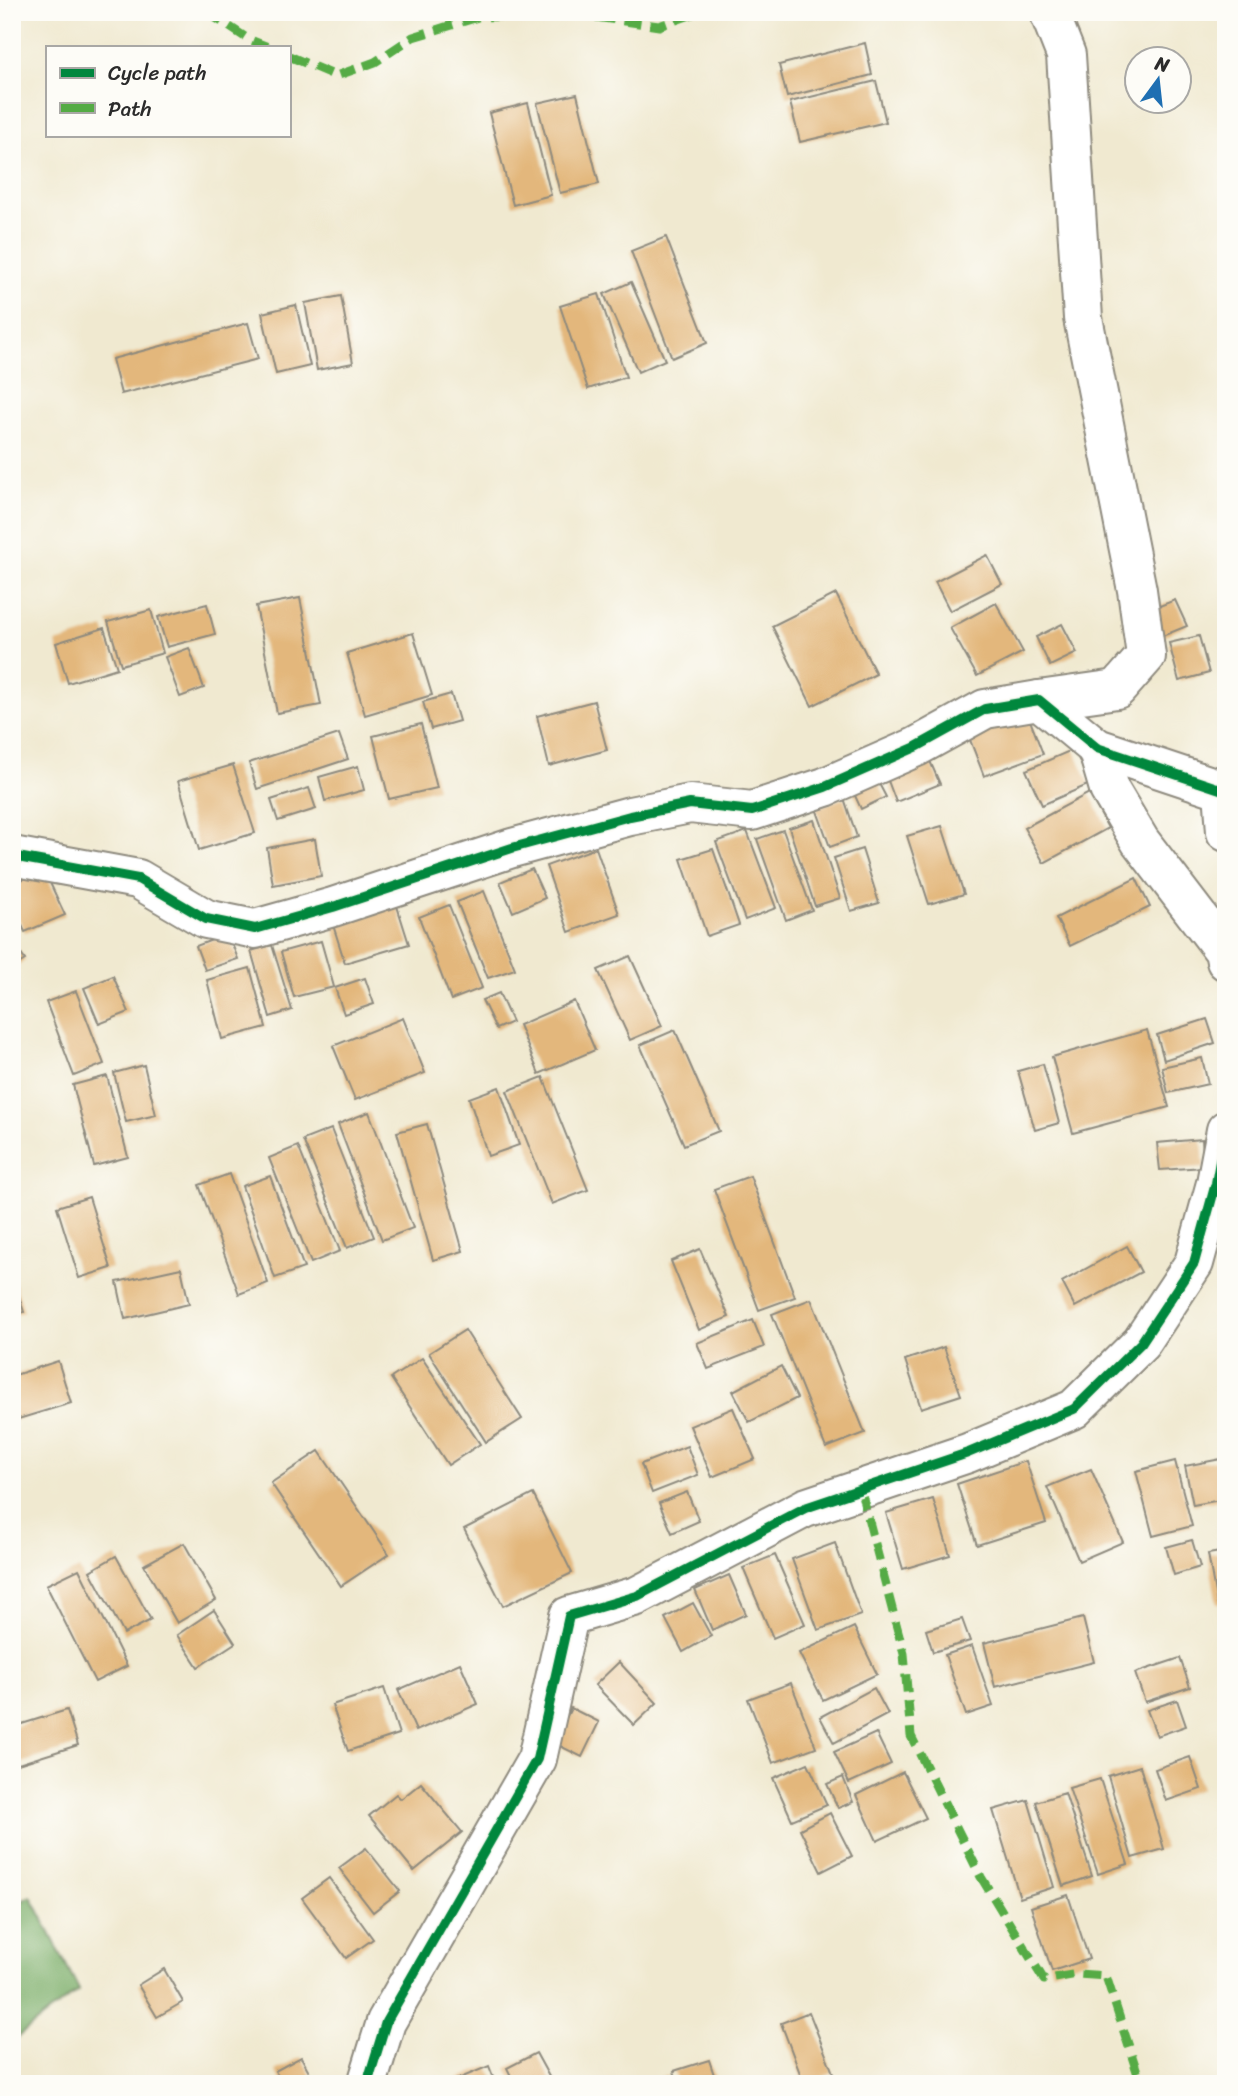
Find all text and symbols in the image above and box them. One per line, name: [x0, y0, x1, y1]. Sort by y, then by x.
legend: [46, 46, 290, 136]
north arrow: [1122, 46, 1192, 116]
text: N: [1151, 46, 1174, 82]
text: Cycle path: [108, 54, 207, 92]
text: Path: [108, 90, 151, 128]

